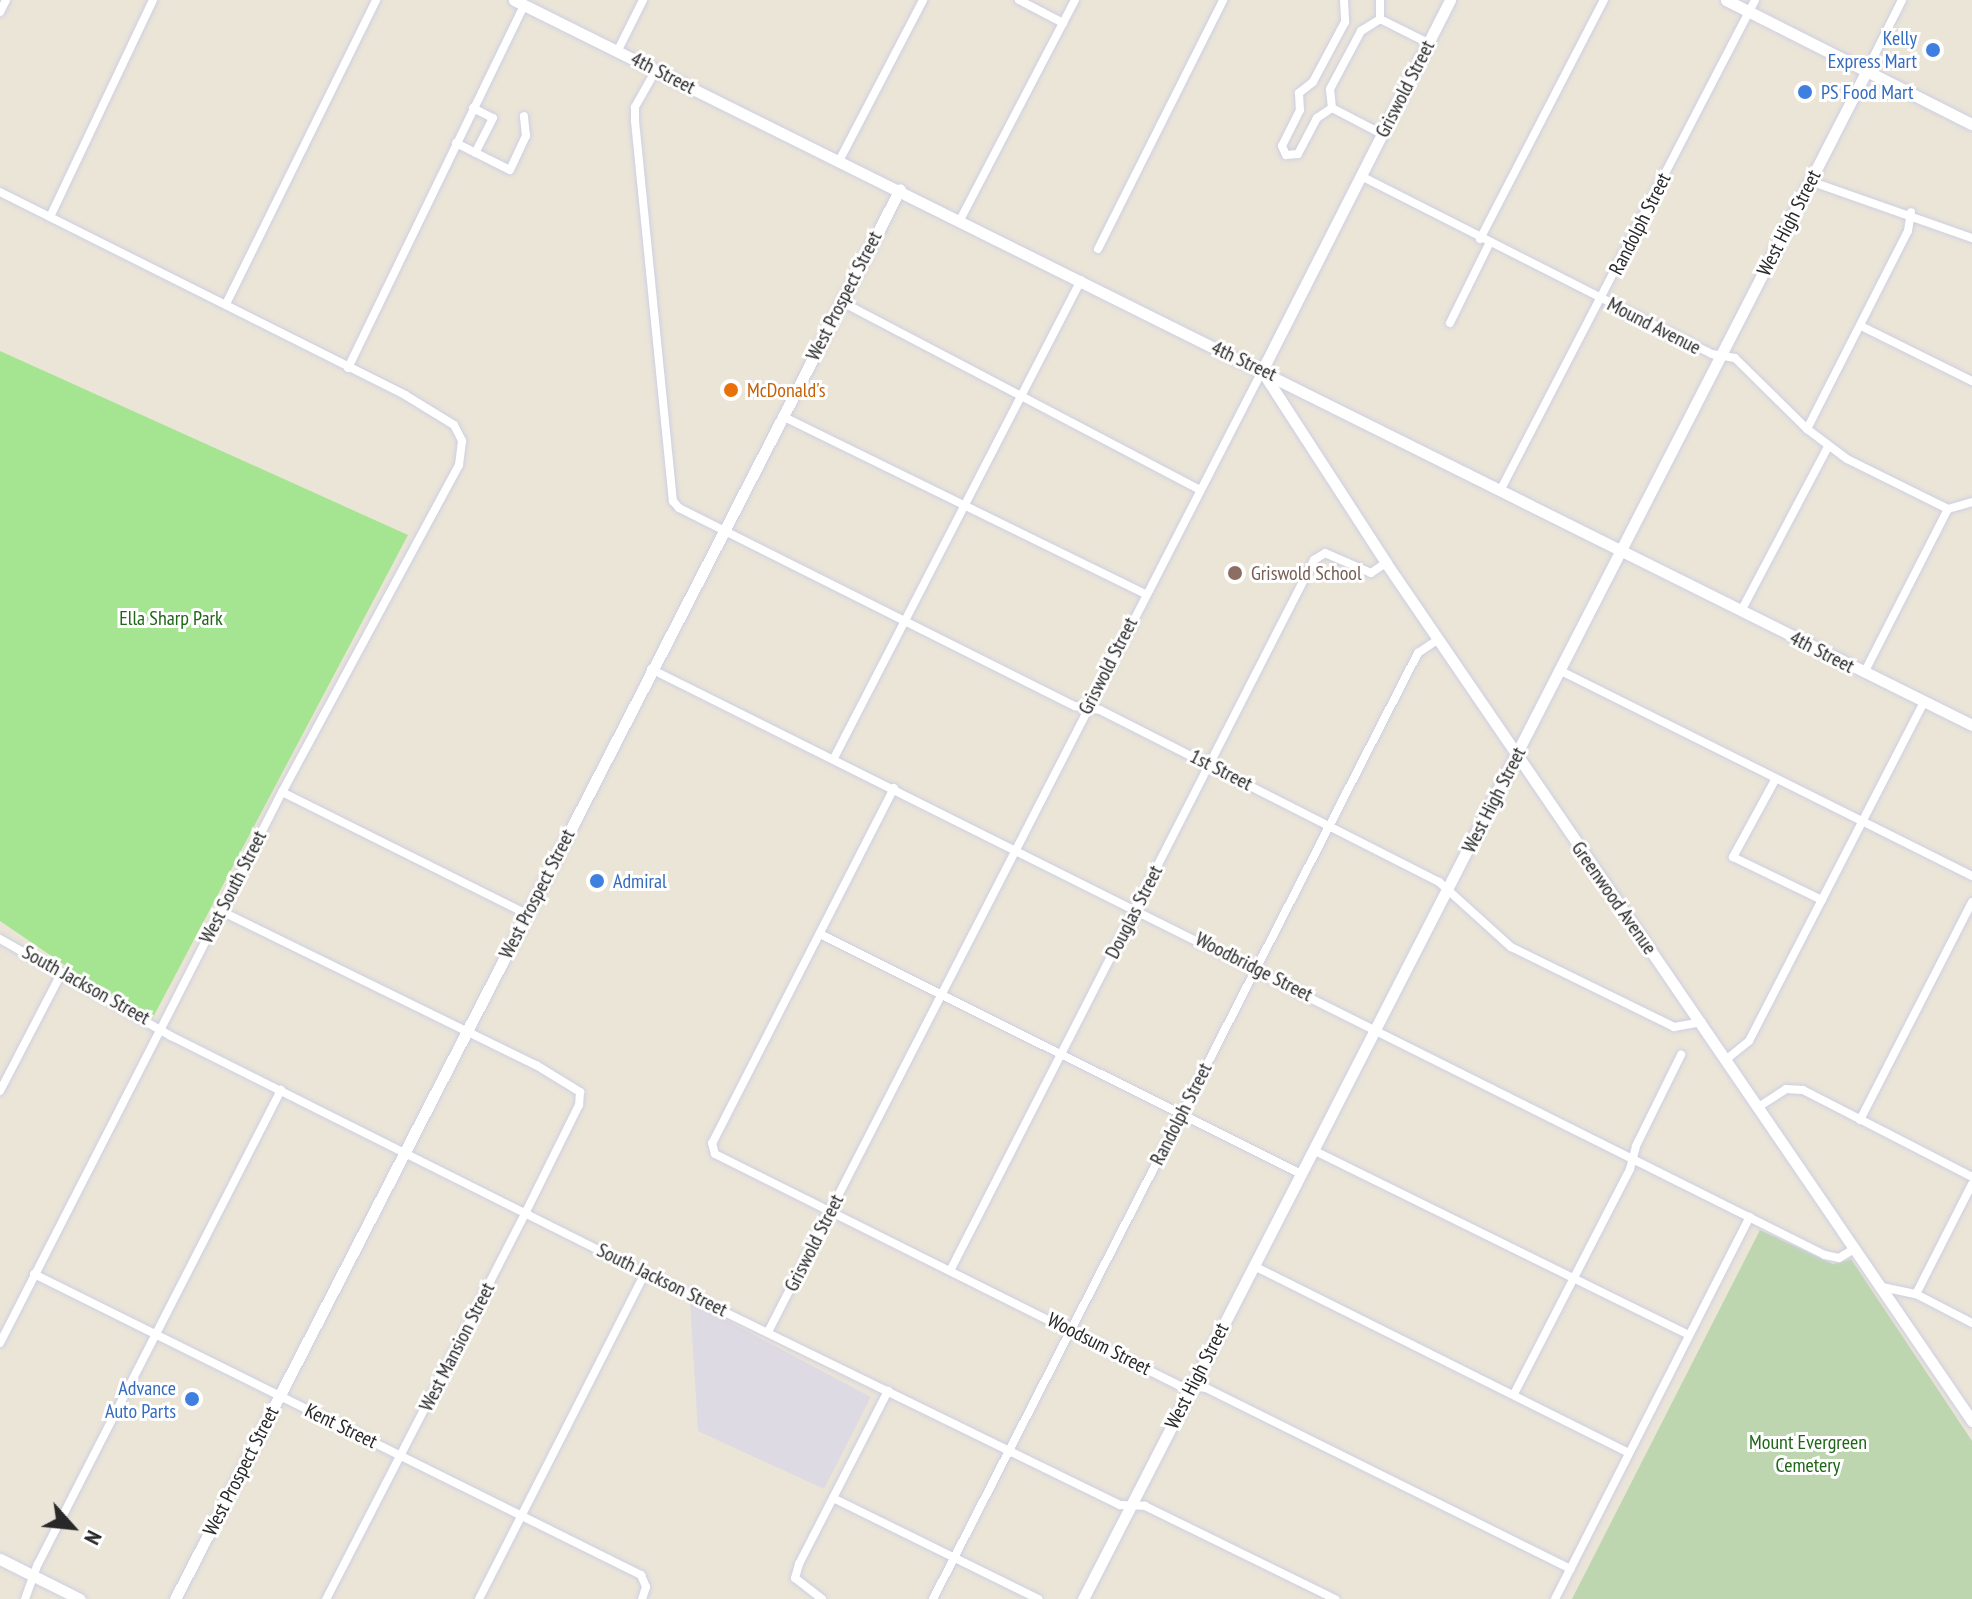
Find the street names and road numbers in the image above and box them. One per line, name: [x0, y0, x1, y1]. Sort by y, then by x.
street label: Griswold Street: [1370, 36, 1440, 142]
street label: 4th Street: [627, 47, 699, 99]
street label: West High Street: [1752, 166, 1826, 280]
street label: Randolph Street: [1604, 169, 1676, 279]
street label: West Prospect Street: [801, 227, 887, 365]
street label: Mound Avenue: [1603, 292, 1705, 360]
street label: 4th Street: [1208, 336, 1280, 386]
street label: Griswold Street: [1073, 613, 1143, 719]
street label: 4th Street: [1786, 626, 1858, 678]
street label: West High Street: [1457, 743, 1531, 857]
street label: 1st Street: [1186, 744, 1256, 796]
street label: West Prospect Street: [494, 825, 580, 963]
street label: West South Street: [194, 827, 272, 947]
street label: Greenwood Avenue: [1566, 837, 1662, 959]
street label: Douglas Street: [1100, 861, 1168, 963]
street label: Woodbridge Street: [1191, 927, 1317, 1007]
street label: South Jackson Street: [18, 940, 154, 1030]
street label: Randolph Street: [1145, 1059, 1217, 1169]
street label: Griswold Street: [779, 1190, 849, 1296]
street label: South Jackson Street: [593, 1238, 731, 1322]
street label: West Mansion Street: [414, 1279, 500, 1415]
street label: Woodsum Street: [1043, 1308, 1155, 1380]
street label: West High Street: [1160, 1319, 1234, 1433]
street label: Kent Street: [301, 1398, 381, 1454]
street label: West Prospect Street: [198, 1402, 284, 1540]

